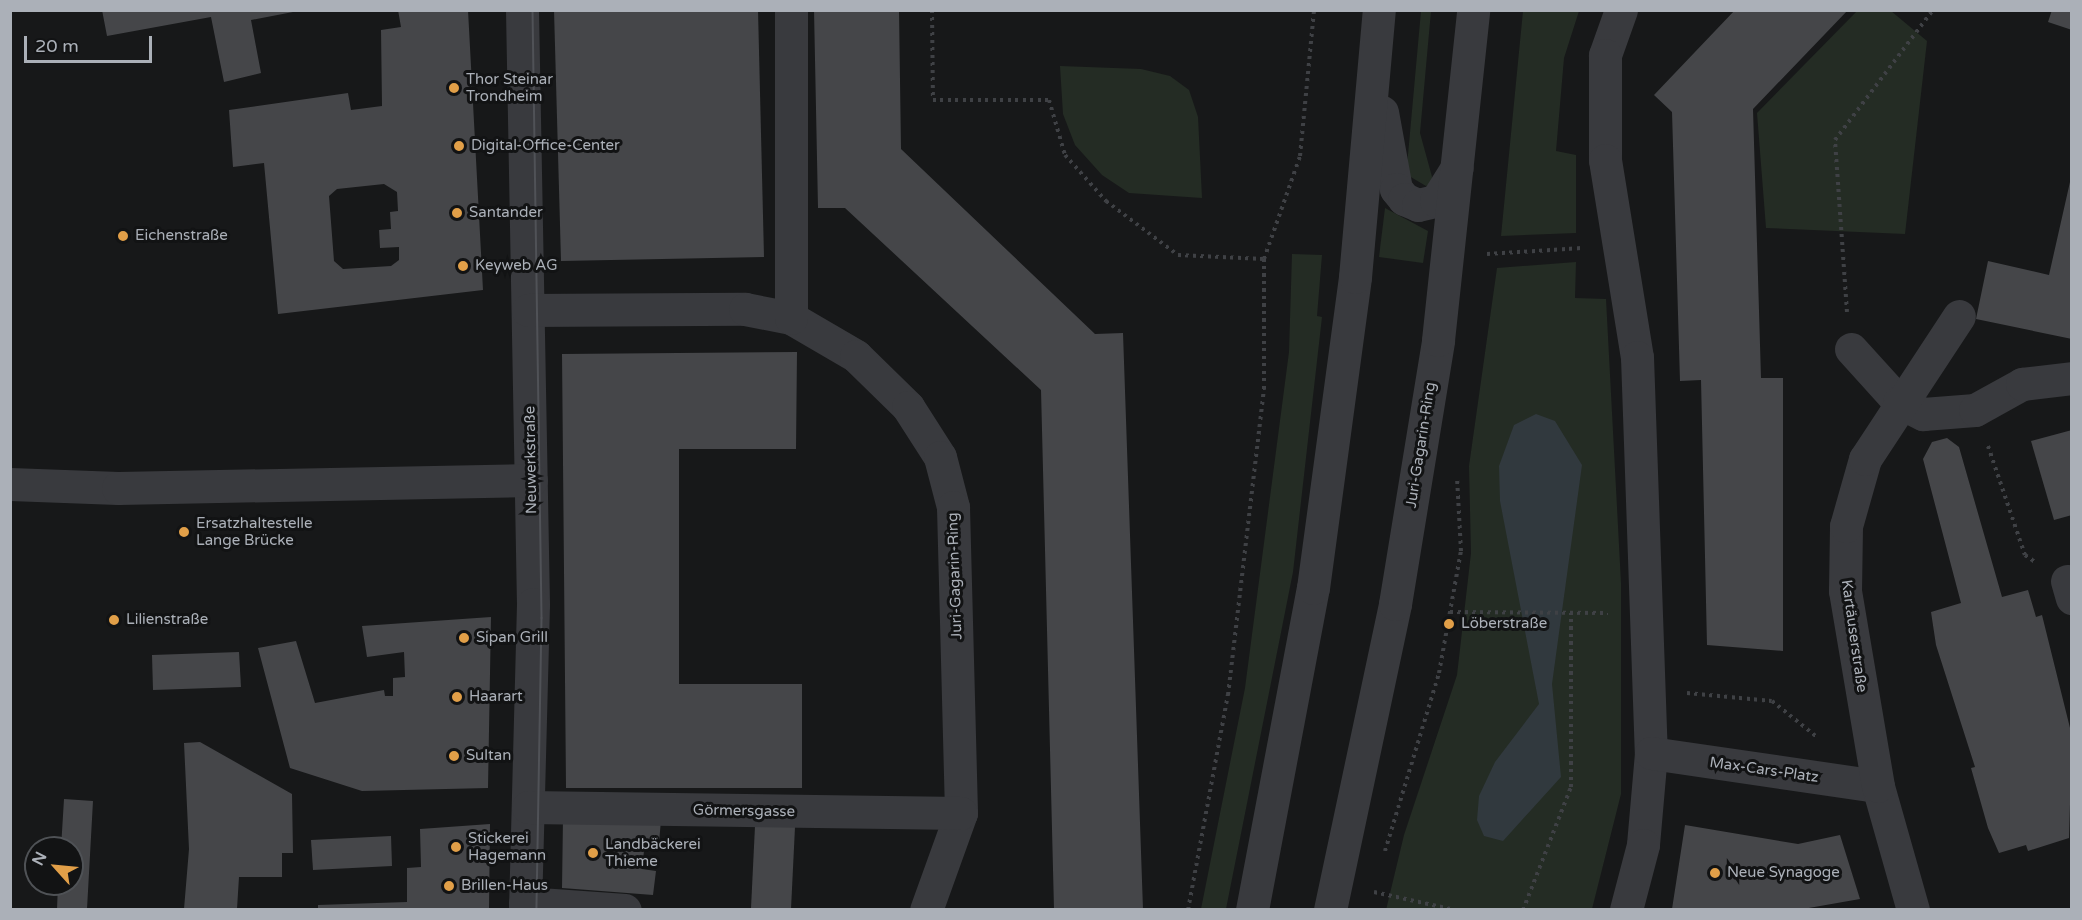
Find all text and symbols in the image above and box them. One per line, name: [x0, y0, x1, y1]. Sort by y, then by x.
scale bar: [27, 24, 154, 62]
text: 20 m: [35, 35, 79, 57]
place label: Thor Steinar Trondheim: [466, 70, 553, 105]
marker: Thor Steinar Trondheim: [447, 81, 461, 95]
place label: Digital-Office-Center: [471, 137, 620, 155]
marker: Digital-Office-Center: [452, 139, 466, 153]
place label: Santander: [469, 204, 543, 222]
marker: Santander: [450, 206, 464, 220]
place label: Eichenstraße: [135, 227, 228, 245]
marker: Eichenstraße: [116, 229, 130, 243]
place label: Keyweb AG: [475, 257, 557, 275]
marker: Keyweb AG: [456, 259, 470, 273]
street label: Juri-Gagarin-Ring: [1402, 381, 1440, 509]
street label: Neuwerkstraße: [521, 406, 541, 514]
street label: Juri-Gagarin-Ring: [944, 512, 966, 640]
place label: Ersatzhaltestelle Lange Brücke: [196, 514, 312, 549]
marker: Ersatzhaltestelle Lange Brücke: [177, 525, 191, 539]
street label: Kartäuserstraße: [1837, 579, 1871, 693]
place label: Lilienstraße: [126, 611, 208, 629]
marker: Lilienstraße: [107, 613, 121, 627]
place label: Löberstraße: [1461, 615, 1547, 633]
marker: Löberstraße: [1442, 617, 1456, 631]
place label: Sipan Grill: [476, 629, 548, 647]
marker: Sipan Grill: [457, 631, 471, 645]
place label: Haarart: [469, 688, 523, 706]
marker: Haarart: [450, 690, 464, 704]
place label: Sultan: [466, 747, 511, 765]
marker: Sultan: [447, 749, 461, 763]
street label: Max-Cars-Platz: [1708, 753, 1820, 787]
street label: Görmersgasse: [693, 801, 795, 821]
place label: Stickerei Hagemann: [468, 829, 546, 864]
place label: Landbäckerei Thieme: [605, 835, 701, 870]
north arrow: [24, 836, 84, 896]
marker: Stickerei Hagemann: [449, 840, 463, 854]
marker: Landbäckerei Thieme: [586, 846, 600, 860]
text: N: [28, 848, 52, 869]
place label: Neue Synagoge: [1727, 864, 1840, 882]
marker: Neue Synagoge: [1708, 866, 1722, 880]
place label: Brillen-Haus: [461, 877, 548, 895]
marker: Brillen-Haus: [442, 879, 456, 893]

